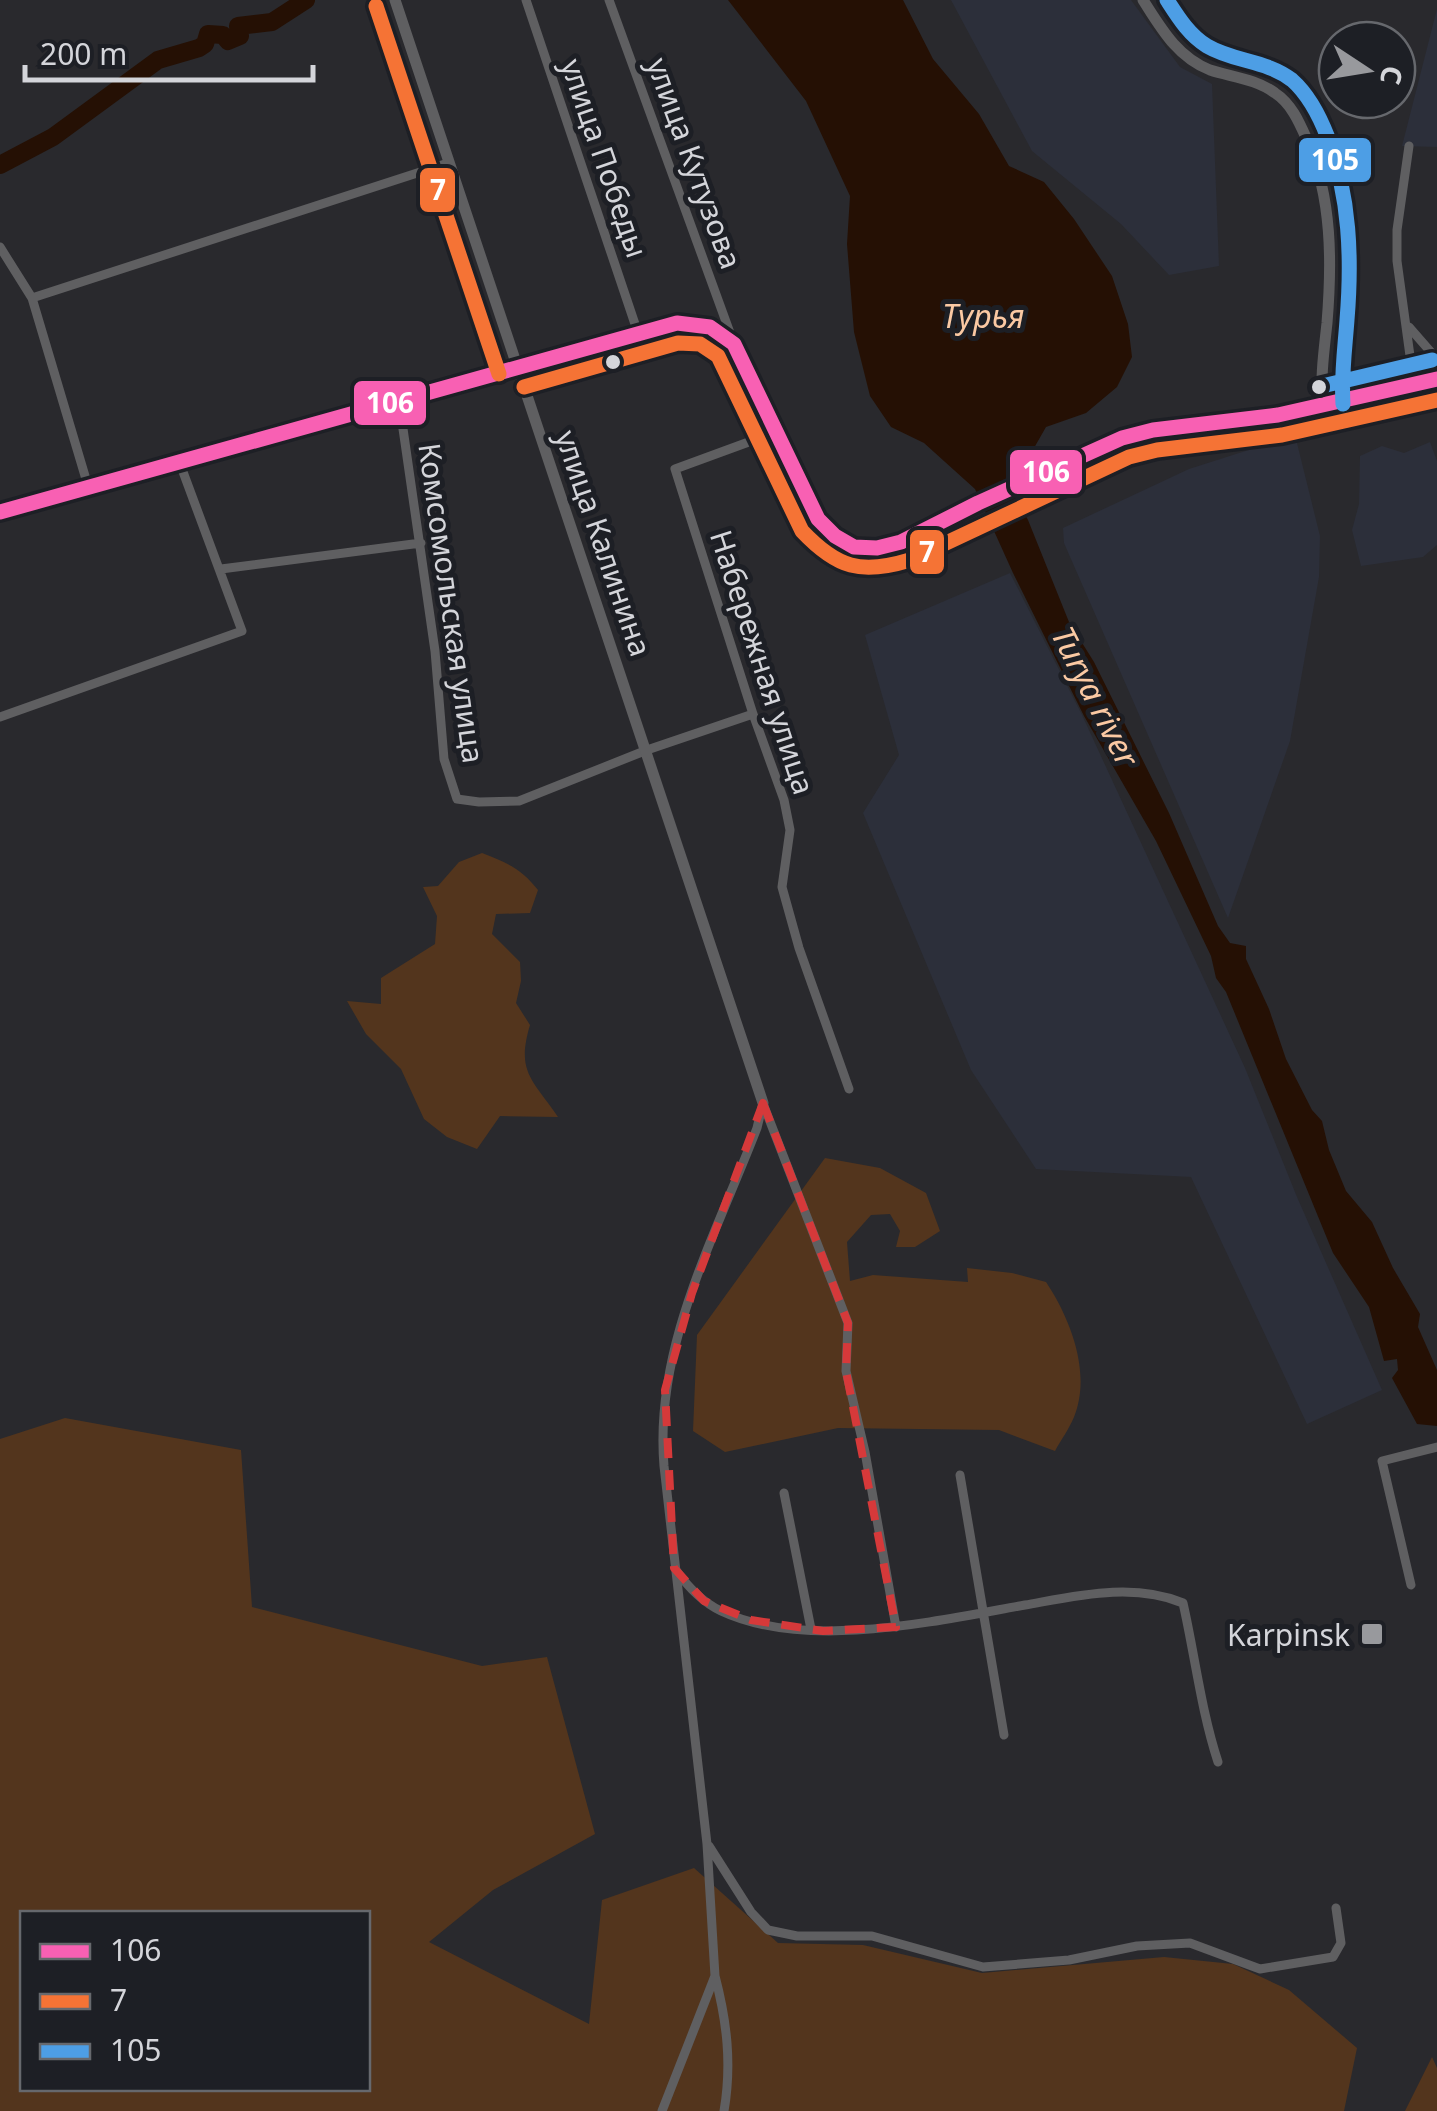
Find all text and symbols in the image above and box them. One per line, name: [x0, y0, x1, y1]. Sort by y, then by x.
scale bar: [25, 20, 312, 82]
north arrow: [1317, 20, 1417, 120]
text: 200 m: [40, 33, 127, 74]
street label: улица Кутузова: [638, 52, 752, 274]
street label: улица Победы: [552, 53, 658, 263]
text: С: [1372, 63, 1413, 88]
line badge: 105: [1297, 136, 1373, 184]
text: 105: [1311, 140, 1359, 178]
line badge: 7: [418, 166, 457, 214]
text: 7: [430, 170, 446, 208]
water label: Турья: [942, 294, 1024, 337]
unlabelled marker: [603, 352, 623, 372]
unlabelled marker: [1309, 377, 1329, 397]
line badge: 106: [352, 379, 428, 427]
text: 106: [366, 383, 414, 421]
street label: улица Калинина: [546, 425, 662, 661]
street label: Комсомольская улица: [409, 440, 495, 766]
line badge: 106: [1008, 448, 1084, 496]
text: 106: [1022, 452, 1070, 490]
street label: Набережная улица: [701, 525, 825, 799]
line badge: 7: [908, 528, 946, 576]
text: 7: [919, 532, 935, 570]
water label: Turya river: [1042, 619, 1150, 775]
place label: Karpinsk: [1227, 1614, 1350, 1655]
marker: Karpinsk: [1359, 1621, 1385, 1647]
legend: [20, 1911, 370, 2091]
text: 106: [110, 1929, 161, 1970]
text: 7: [110, 1979, 127, 2020]
text: 105: [110, 2029, 161, 2070]

